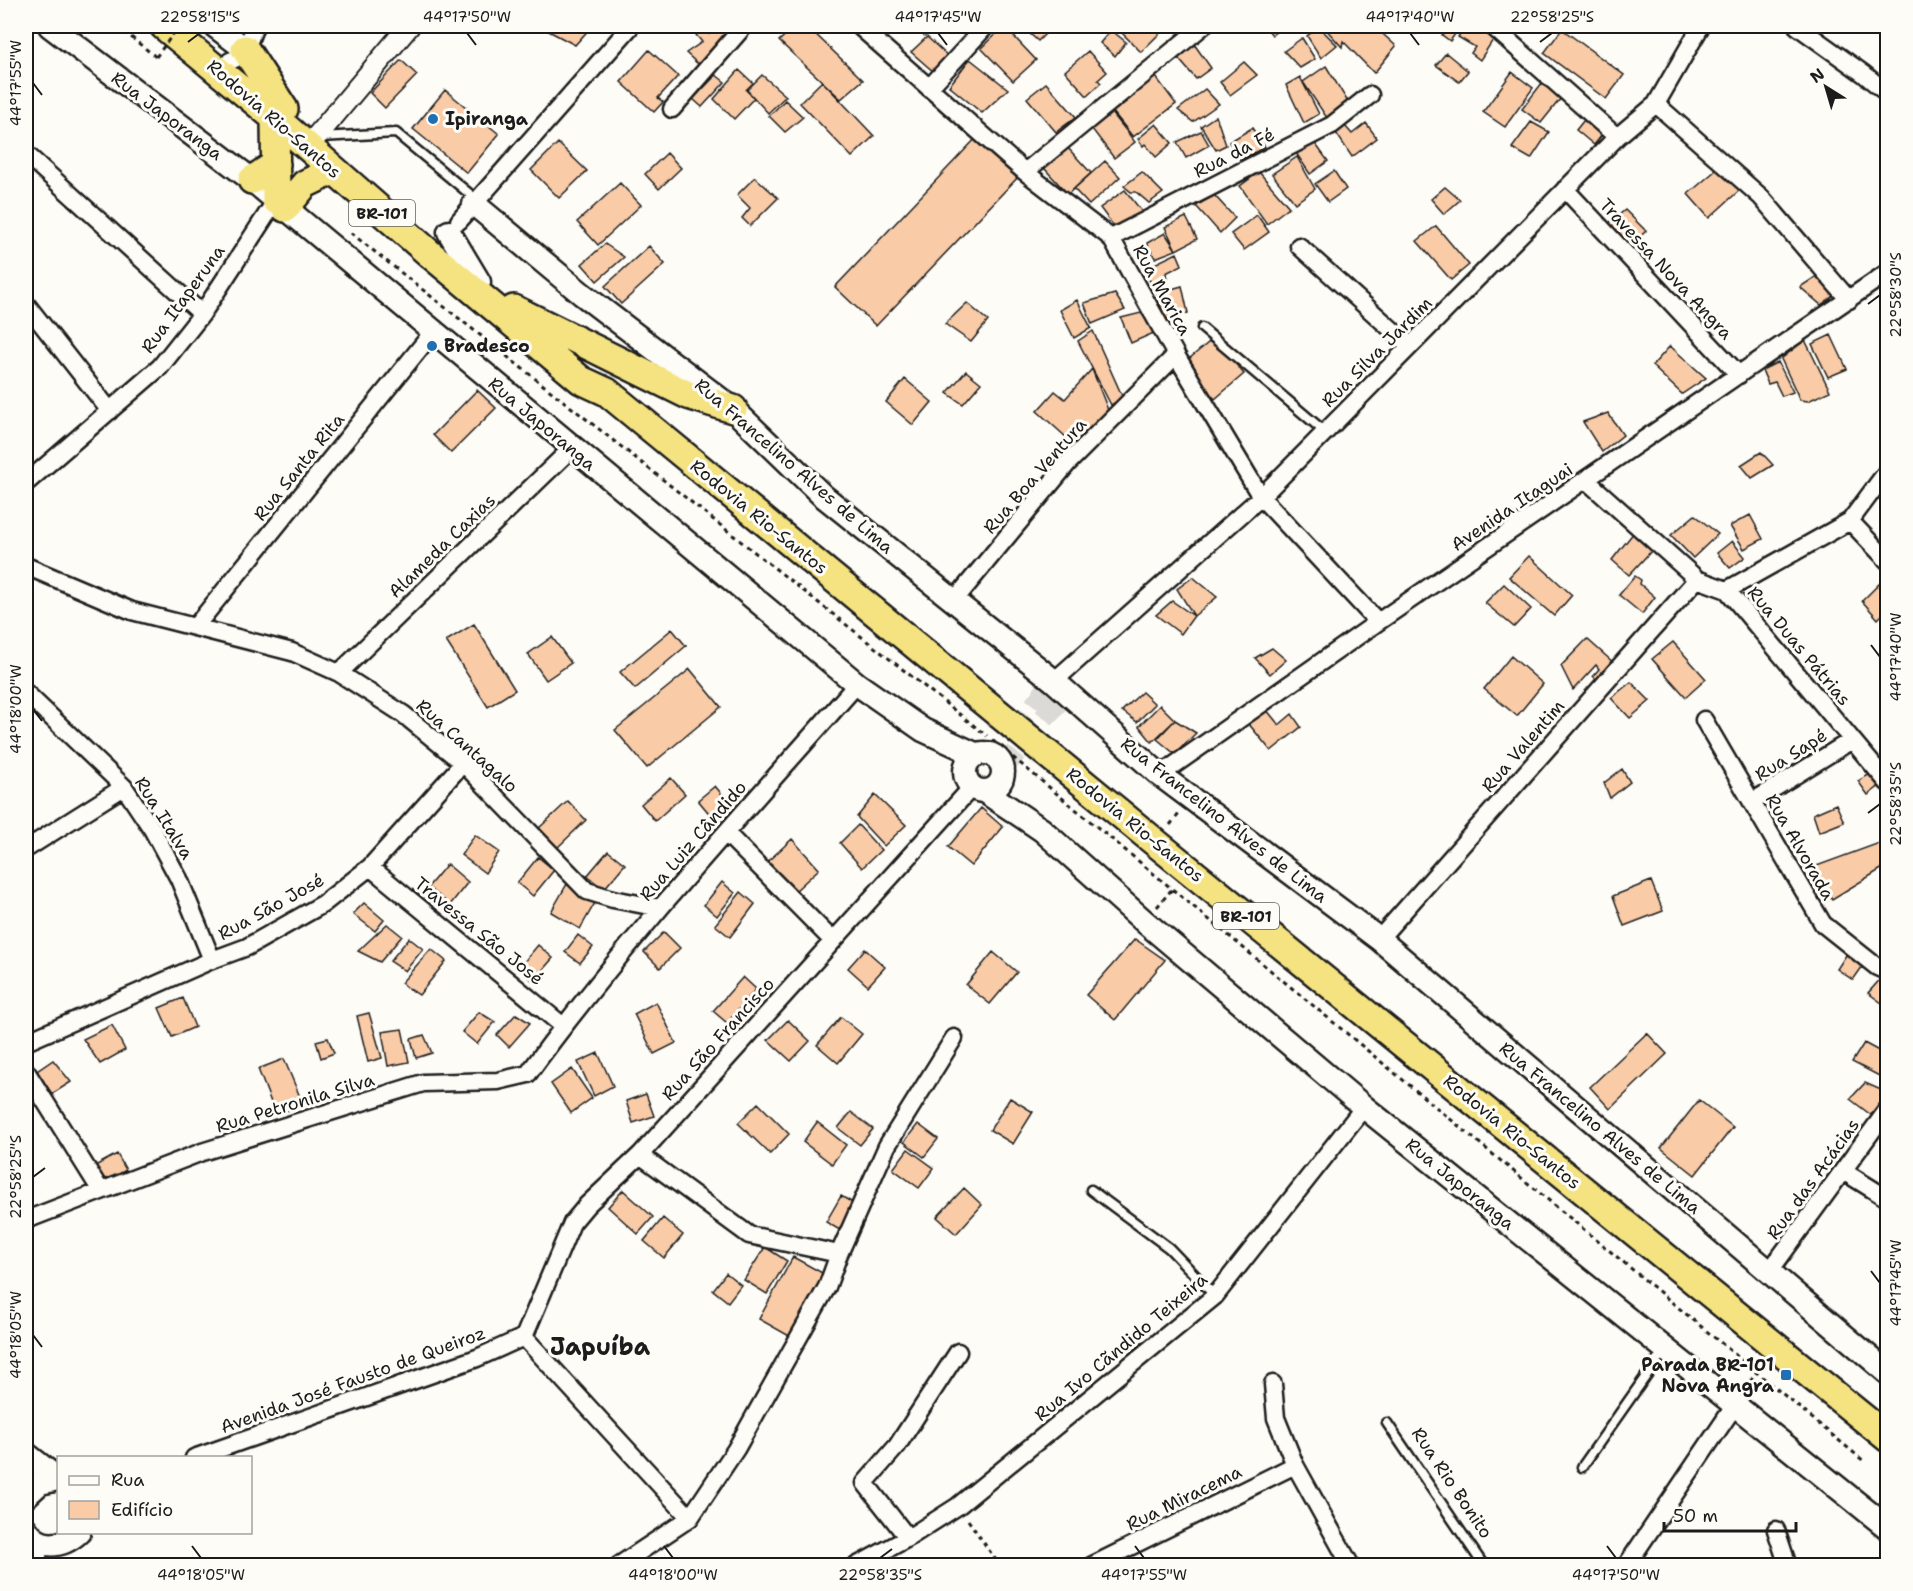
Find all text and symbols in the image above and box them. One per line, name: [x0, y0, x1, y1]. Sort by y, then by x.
text: 22°58'15"S: [160, 7, 240, 27]
text: 44°17'50"W: [423, 7, 511, 27]
text: 44°17'45"W: [894, 7, 982, 27]
text: 44°17'40"W: [1365, 7, 1455, 27]
text: 22°58'25"S: [1510, 7, 1594, 27]
text: 44°17'55"W: [6, 40, 26, 126]
street label: Rodovia Rio-Santos: [202, 54, 346, 184]
north arrow: [1796, 57, 1856, 117]
text: N: [1806, 63, 1829, 88]
street label: Rua Japoranga: [106, 66, 228, 166]
place label: Ipiranga: [445, 107, 529, 131]
marker: Ipiranga: [426, 112, 440, 126]
street label: Rua da Fé: [1189, 122, 1279, 184]
street label: Travessa Nova Angra: [1594, 193, 1738, 345]
road number: BR-101: [349, 200, 415, 226]
street label: Rua Itaperuna: [136, 240, 230, 358]
street label: Rua Marica: [1127, 240, 1197, 340]
text: 22°58'30"S: [1886, 252, 1906, 338]
street label: Rua Silva Jardim: [1316, 291, 1438, 413]
place label: Bradesco: [444, 334, 530, 358]
marker: Bradesco: [425, 339, 439, 353]
street label: Rua Japoranga: [483, 372, 601, 476]
street label: Rua Francelino Alves de Lima: [689, 373, 899, 559]
street label: Rua Santa Rita: [248, 408, 350, 526]
street label: Rua Boa Ventura: [978, 413, 1092, 539]
street label: Rodovia Rio-Santos: [685, 454, 833, 580]
street label: Avenida Itaguai: [1446, 457, 1578, 557]
street label: Alameda Caxias: [383, 489, 501, 603]
street label: Rua Duas Pátrias: [1742, 581, 1856, 711]
text: 44°17'40"W: [1886, 612, 1906, 702]
text: 44°18'00"W: [6, 664, 26, 754]
street label: Rua Cantagalo: [411, 694, 523, 798]
street label: Rua Valentim: [1476, 695, 1570, 797]
street label: Rua Sapé: [1750, 723, 1832, 787]
street label: Rua Francelino Alves de Lima: [1116, 732, 1332, 908]
street label: Rodovia Rio-Santos: [1061, 762, 1209, 888]
text: 22°58'35"S: [1886, 762, 1906, 846]
street label: Rua Italva: [129, 772, 199, 864]
street label: Rua Luiz Cândido: [634, 776, 752, 906]
street label: Rua Alvorada: [1760, 790, 1840, 904]
street label: Rua São José: [214, 868, 328, 946]
street label: Travessa São José: [410, 872, 548, 990]
road number: BR-101: [1213, 903, 1279, 929]
street label: Rua São Francisco: [656, 972, 780, 1106]
street label: Rua Francelino Alves de Lima: [1494, 1037, 1706, 1219]
street label: Rua Petronila Silva: [213, 1067, 377, 1139]
street label: Rodovia Rio-Santos: [1438, 1069, 1586, 1195]
street label: Rua das Acácias: [1761, 1114, 1865, 1244]
street label: Rua Japoranga: [1400, 1133, 1520, 1235]
text: 22°58'25"S: [6, 1135, 26, 1219]
text: 44°17'45"W: [1886, 1239, 1906, 1327]
street label: Rua Ivo Cãndido Teixeira: [1029, 1267, 1213, 1427]
text: 44°18'05"W: [6, 1291, 26, 1379]
street label: Avenida José Fausto de Queiroz: [217, 1321, 489, 1439]
district label: Japuíba: [550, 1331, 651, 1363]
place label: Parada BR-101 Nova Angra: [1641, 1353, 1775, 1398]
marker: Parada BR-101 Nova Angra: [1779, 1368, 1793, 1382]
street label: Rua Rio Bonito: [1406, 1423, 1498, 1543]
legend: [57, 1456, 252, 1534]
street label: Rua Miracema: [1122, 1460, 1246, 1536]
text: Rua: [111, 1468, 144, 1492]
scale bar: [1664, 1495, 1796, 1533]
text: Edifício: [111, 1498, 173, 1522]
text: 50 m: [1673, 1504, 1718, 1528]
text: 44°18'05"W: [157, 1565, 245, 1585]
text: 44°18'00"W: [628, 1565, 718, 1585]
text: 22°58'35"S: [838, 1565, 922, 1585]
text: 44°17'55"W: [1101, 1565, 1187, 1585]
text: 44°17'50"W: [1572, 1565, 1660, 1585]

